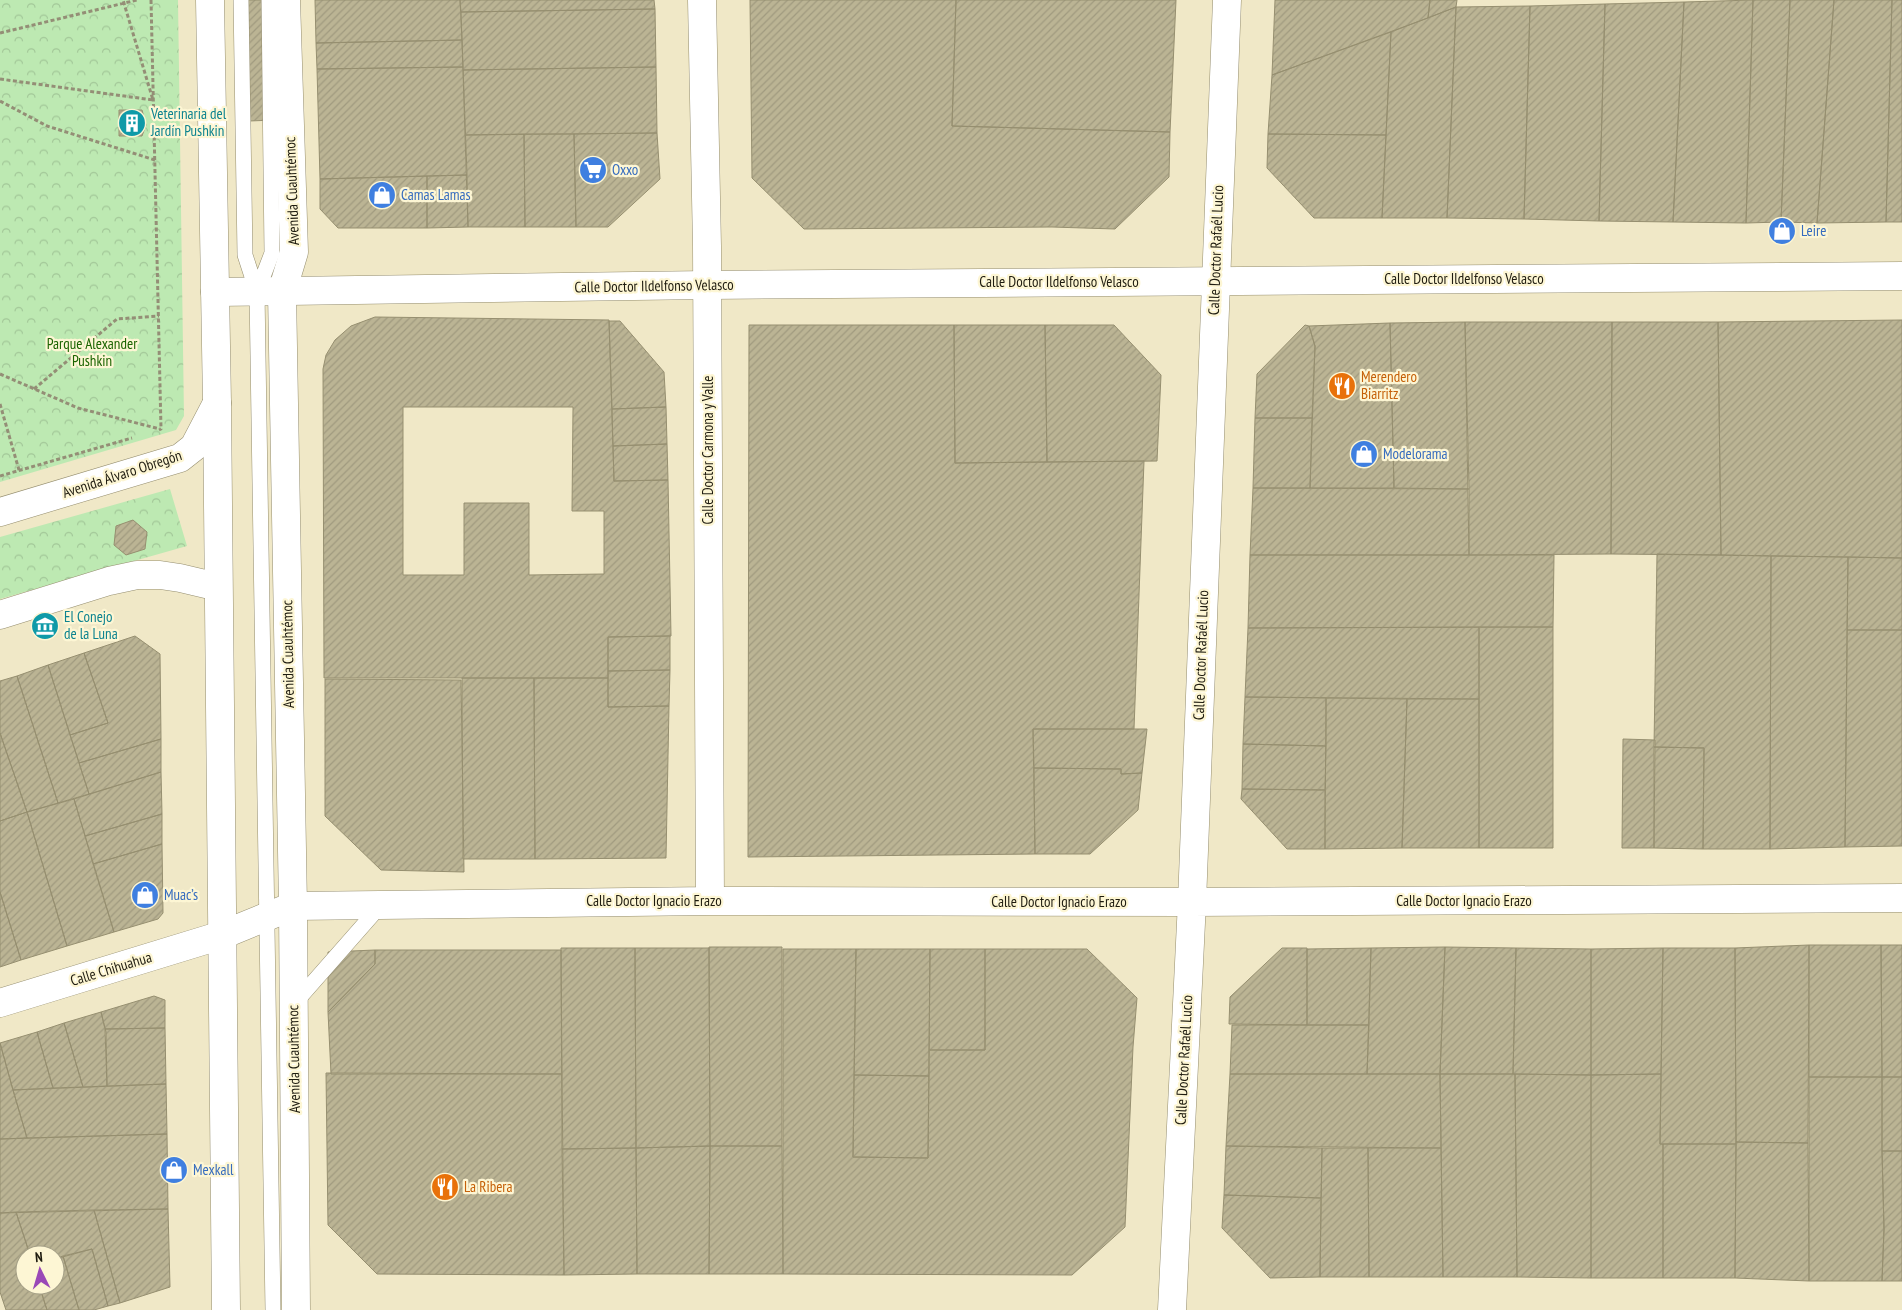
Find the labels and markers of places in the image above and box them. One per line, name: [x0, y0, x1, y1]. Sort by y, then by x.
place label: Veterinaria del Jardín Pushkin: [150, 104, 227, 140]
building icon: Veterinaria del Jardín Pushkin: [117, 108, 147, 138]
supermarket icon: Oxxo: [578, 155, 608, 185]
place label: Oxxo: [612, 160, 638, 179]
shop icon: Camas Lamas: [367, 180, 397, 210]
place label: Camas Lamas: [401, 185, 471, 204]
shop icon: Leire: [1767, 216, 1797, 246]
place label: Leire: [1801, 221, 1826, 240]
place label: Merendero Biarritz: [1361, 367, 1417, 403]
restaurant icon: Merendero Biarritz: [1327, 371, 1357, 401]
shop icon: Modelorama: [1349, 439, 1379, 469]
place label: Modelorama: [1383, 444, 1448, 463]
place label: El Conejo de la Luna: [64, 607, 118, 643]
museum icon: El Conejo de la Luna: [30, 611, 60, 641]
shop icon: Muac’s: [130, 880, 160, 910]
place label: Muac’s: [164, 885, 198, 904]
shop icon: Mexkall: [159, 1155, 189, 1185]
place label: Mexkall: [193, 1160, 234, 1179]
restaurant icon: La Ribera: [430, 1172, 460, 1202]
place label: La Ribera: [464, 1177, 512, 1196]

